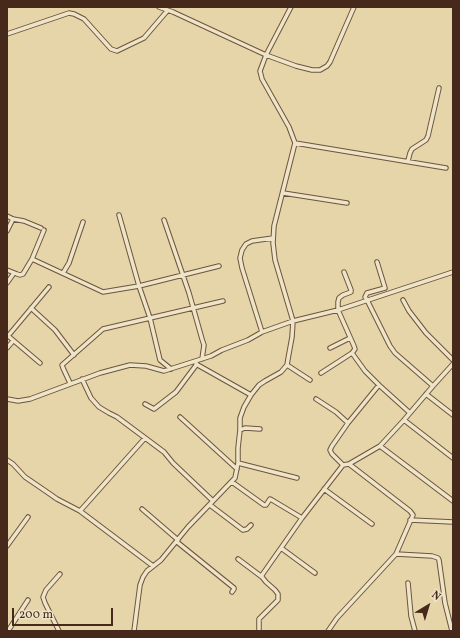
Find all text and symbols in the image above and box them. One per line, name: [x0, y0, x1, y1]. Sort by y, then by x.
north arrow: [408, 586, 448, 626]
text: N: [428, 588, 443, 605]
scale bar: [14, 600, 115, 626]
text: 200 m: [19, 607, 53, 623]

